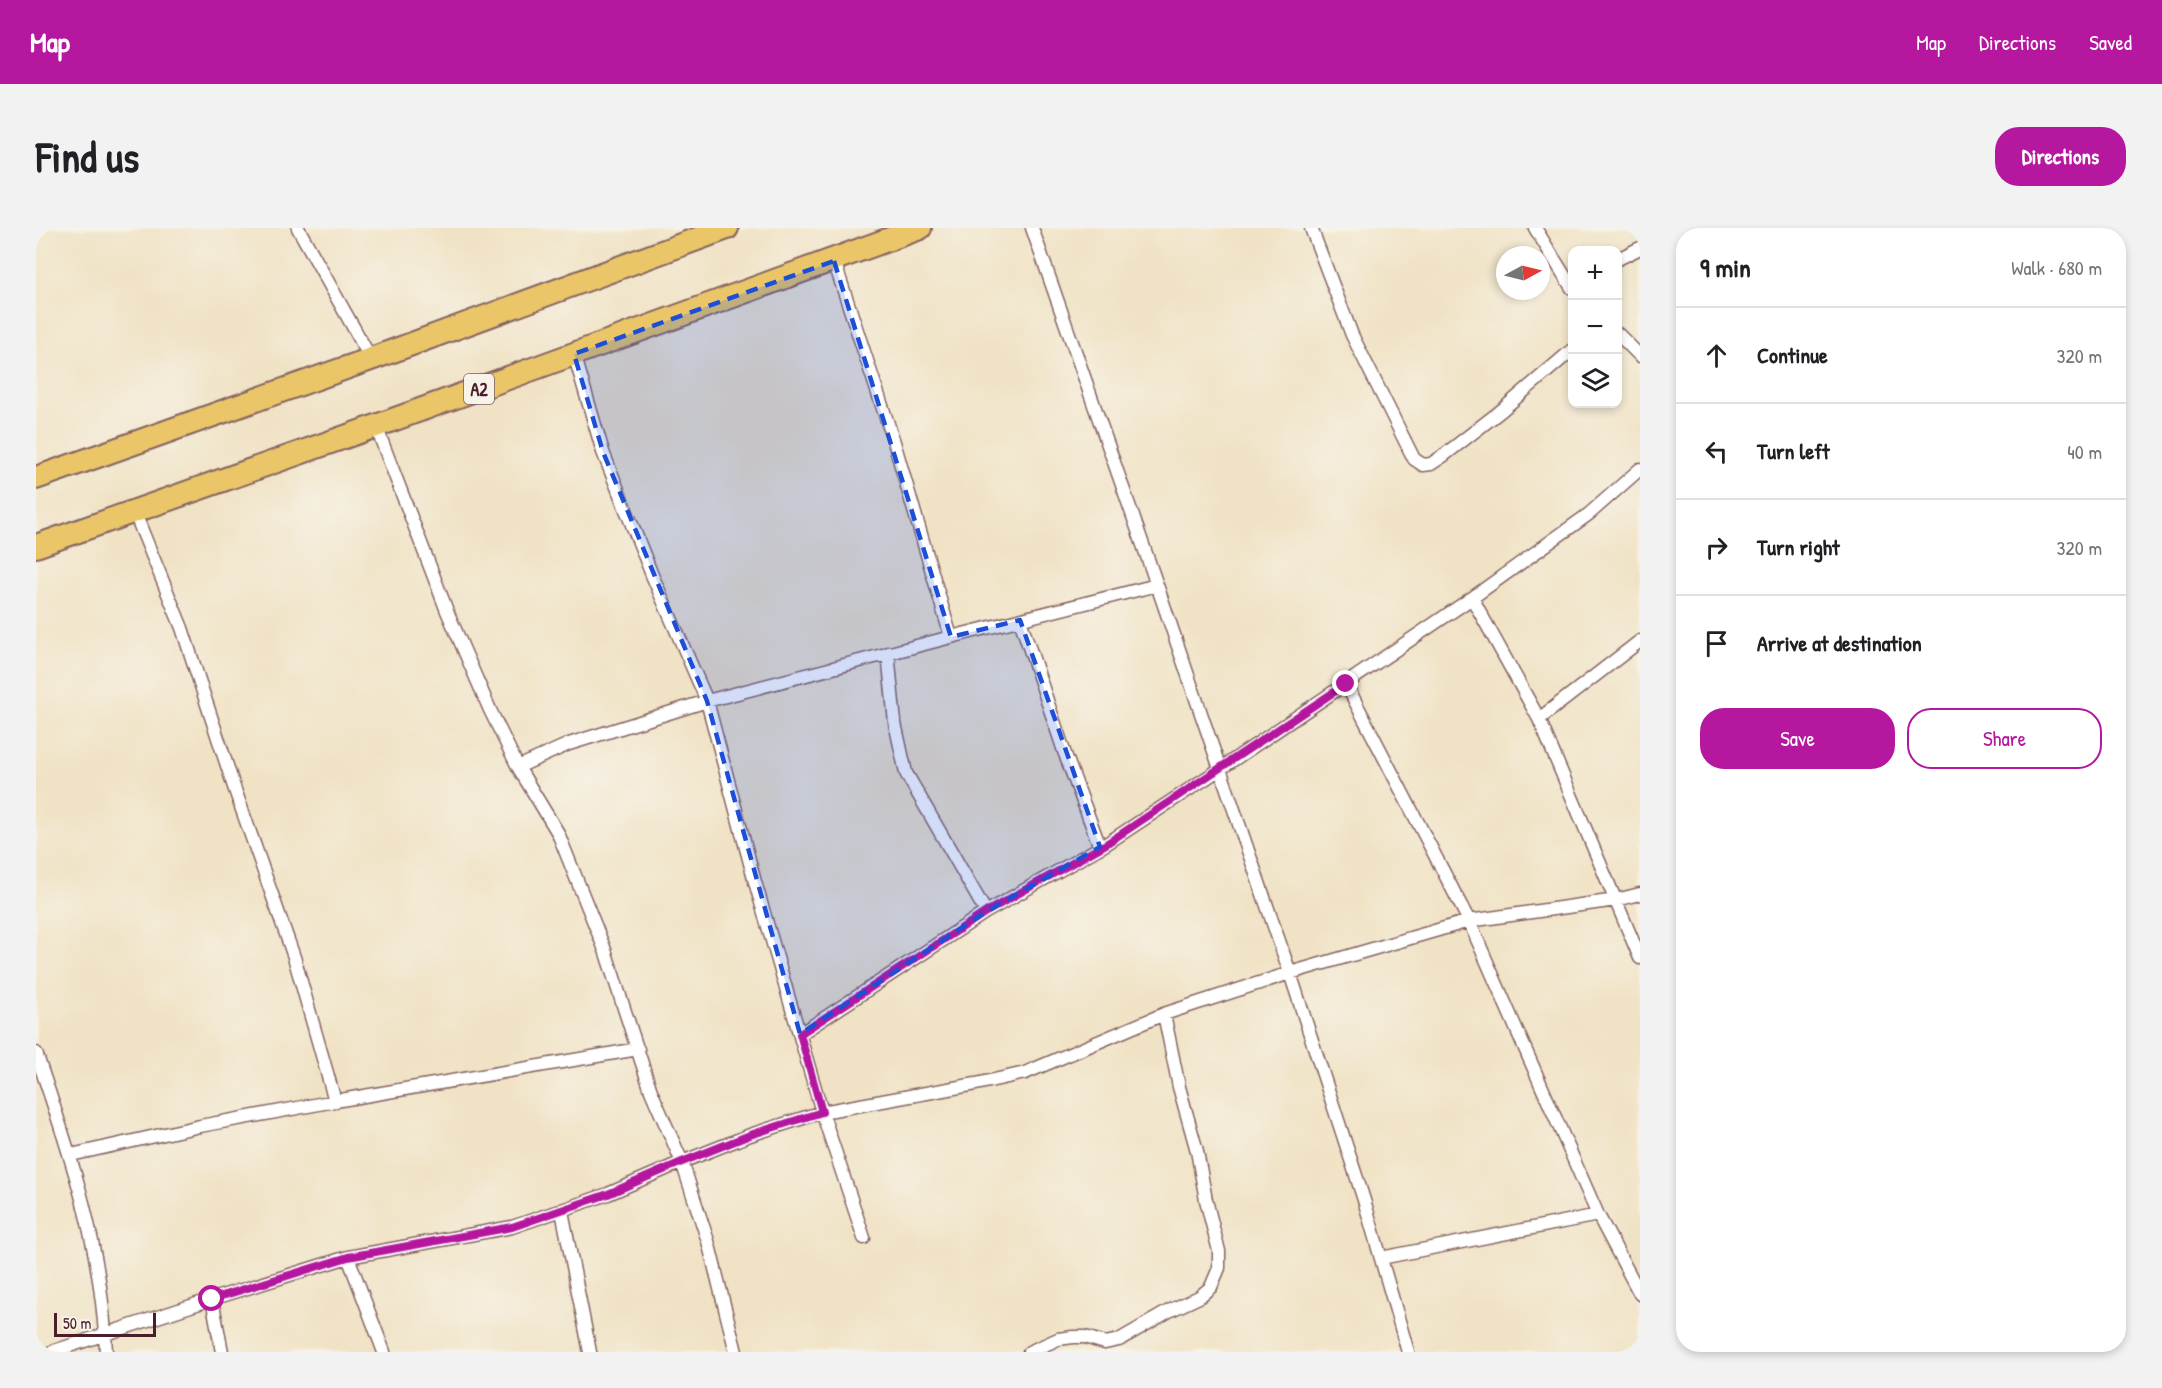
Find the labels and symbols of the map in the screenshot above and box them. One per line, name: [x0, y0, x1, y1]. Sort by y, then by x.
north arrow: [1496, 246, 1550, 300]
road number: A2: [464, 374, 494, 404]
route end: [1332, 670, 1358, 696]
route start: [198, 1285, 224, 1311]
scale bar: [54, 1310, 156, 1338]

